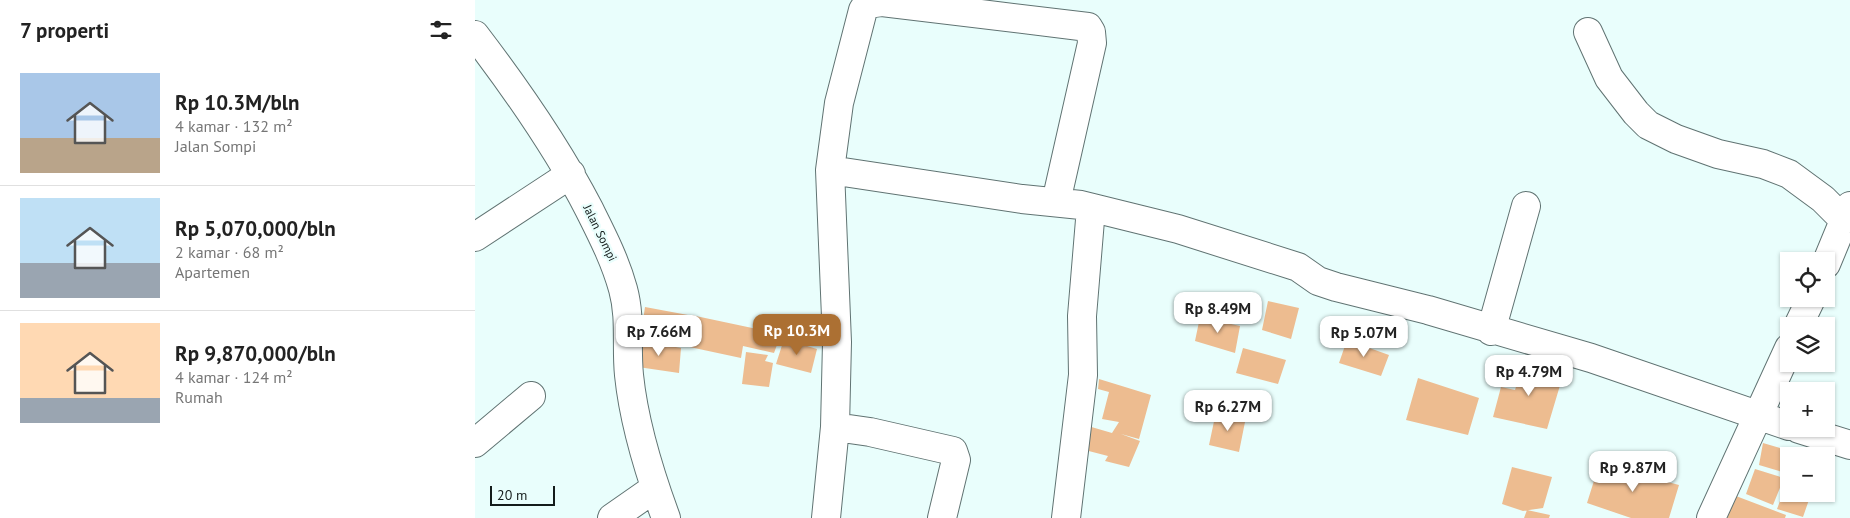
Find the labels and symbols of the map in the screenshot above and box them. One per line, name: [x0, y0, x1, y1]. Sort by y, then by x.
street label: Jalan Sompi: [580, 201, 621, 263]
pin: Rp 8.49M: [1166, 292, 1270, 334]
pin: Rp 7.66M: [607, 314, 711, 357]
pin: Rp 10.3M: [745, 314, 849, 356]
pin: Rp 5.07M: [1312, 316, 1416, 358]
pin: Rp 4.79M: [1477, 354, 1581, 397]
pin: Rp 6.27M: [1176, 390, 1280, 432]
pin: Rp 9.87M: [1581, 450, 1685, 493]
scale bar: [490, 483, 555, 506]

